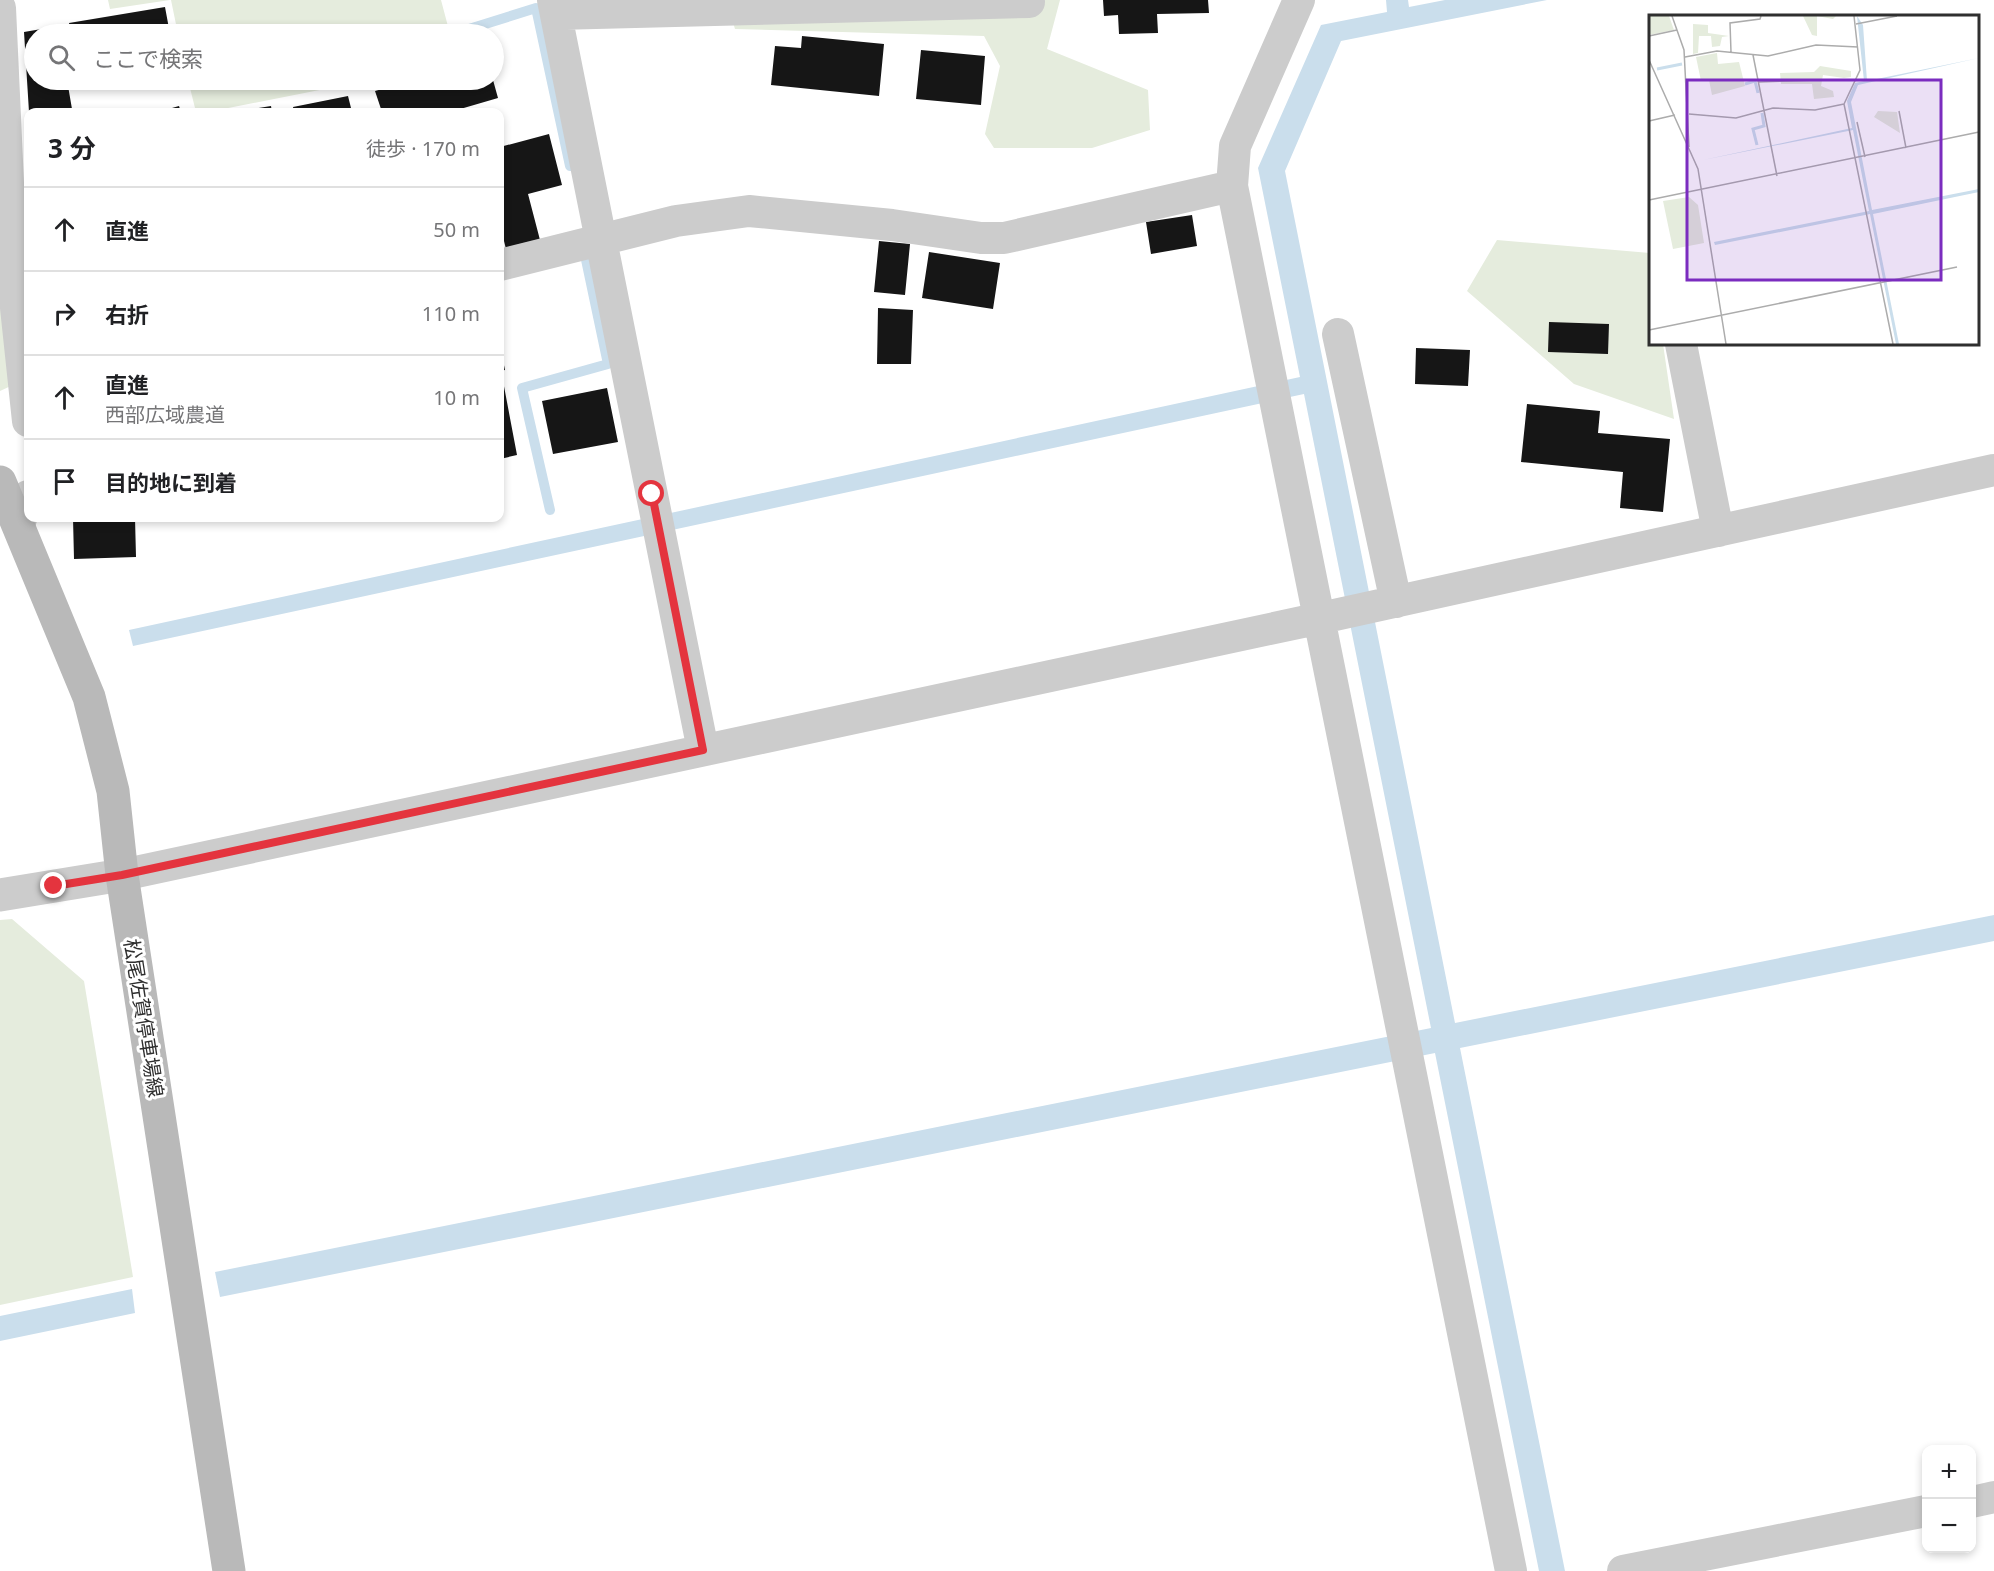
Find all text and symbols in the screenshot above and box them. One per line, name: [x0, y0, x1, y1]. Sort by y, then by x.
inset map: [1649, 15, 1979, 345]
search box: [24, 24, 504, 90]
icon: search: [45, 41, 78, 74]
text: ここで検索: [93, 43, 203, 73]
text: 3 分: [48, 130, 96, 166]
text: 徒歩 · 170 m: [366, 135, 480, 162]
icon: ahead: [48, 213, 81, 246]
text: 直進: [105, 215, 149, 245]
text: 50 m: [433, 216, 480, 243]
icon: right: [48, 297, 81, 330]
text: 右折: [105, 299, 149, 329]
text: 110 m: [422, 300, 480, 327]
text: 直進: [105, 369, 149, 399]
icon: ahead: [48, 381, 81, 414]
text: 10 m: [433, 384, 480, 411]
text: 西部広域農道: [105, 401, 225, 428]
icon: arrive: [48, 465, 81, 498]
text: 目的地に到着: [105, 467, 237, 497]
route start: [638, 480, 664, 506]
route end: [40, 872, 66, 898]
street label: 松尾佐賀停車場線: [118, 937, 170, 1099]
map controls: [1922, 1445, 1976, 1553]
button: +: [1922, 1445, 1976, 1499]
button: −: [1922, 1499, 1976, 1553]

